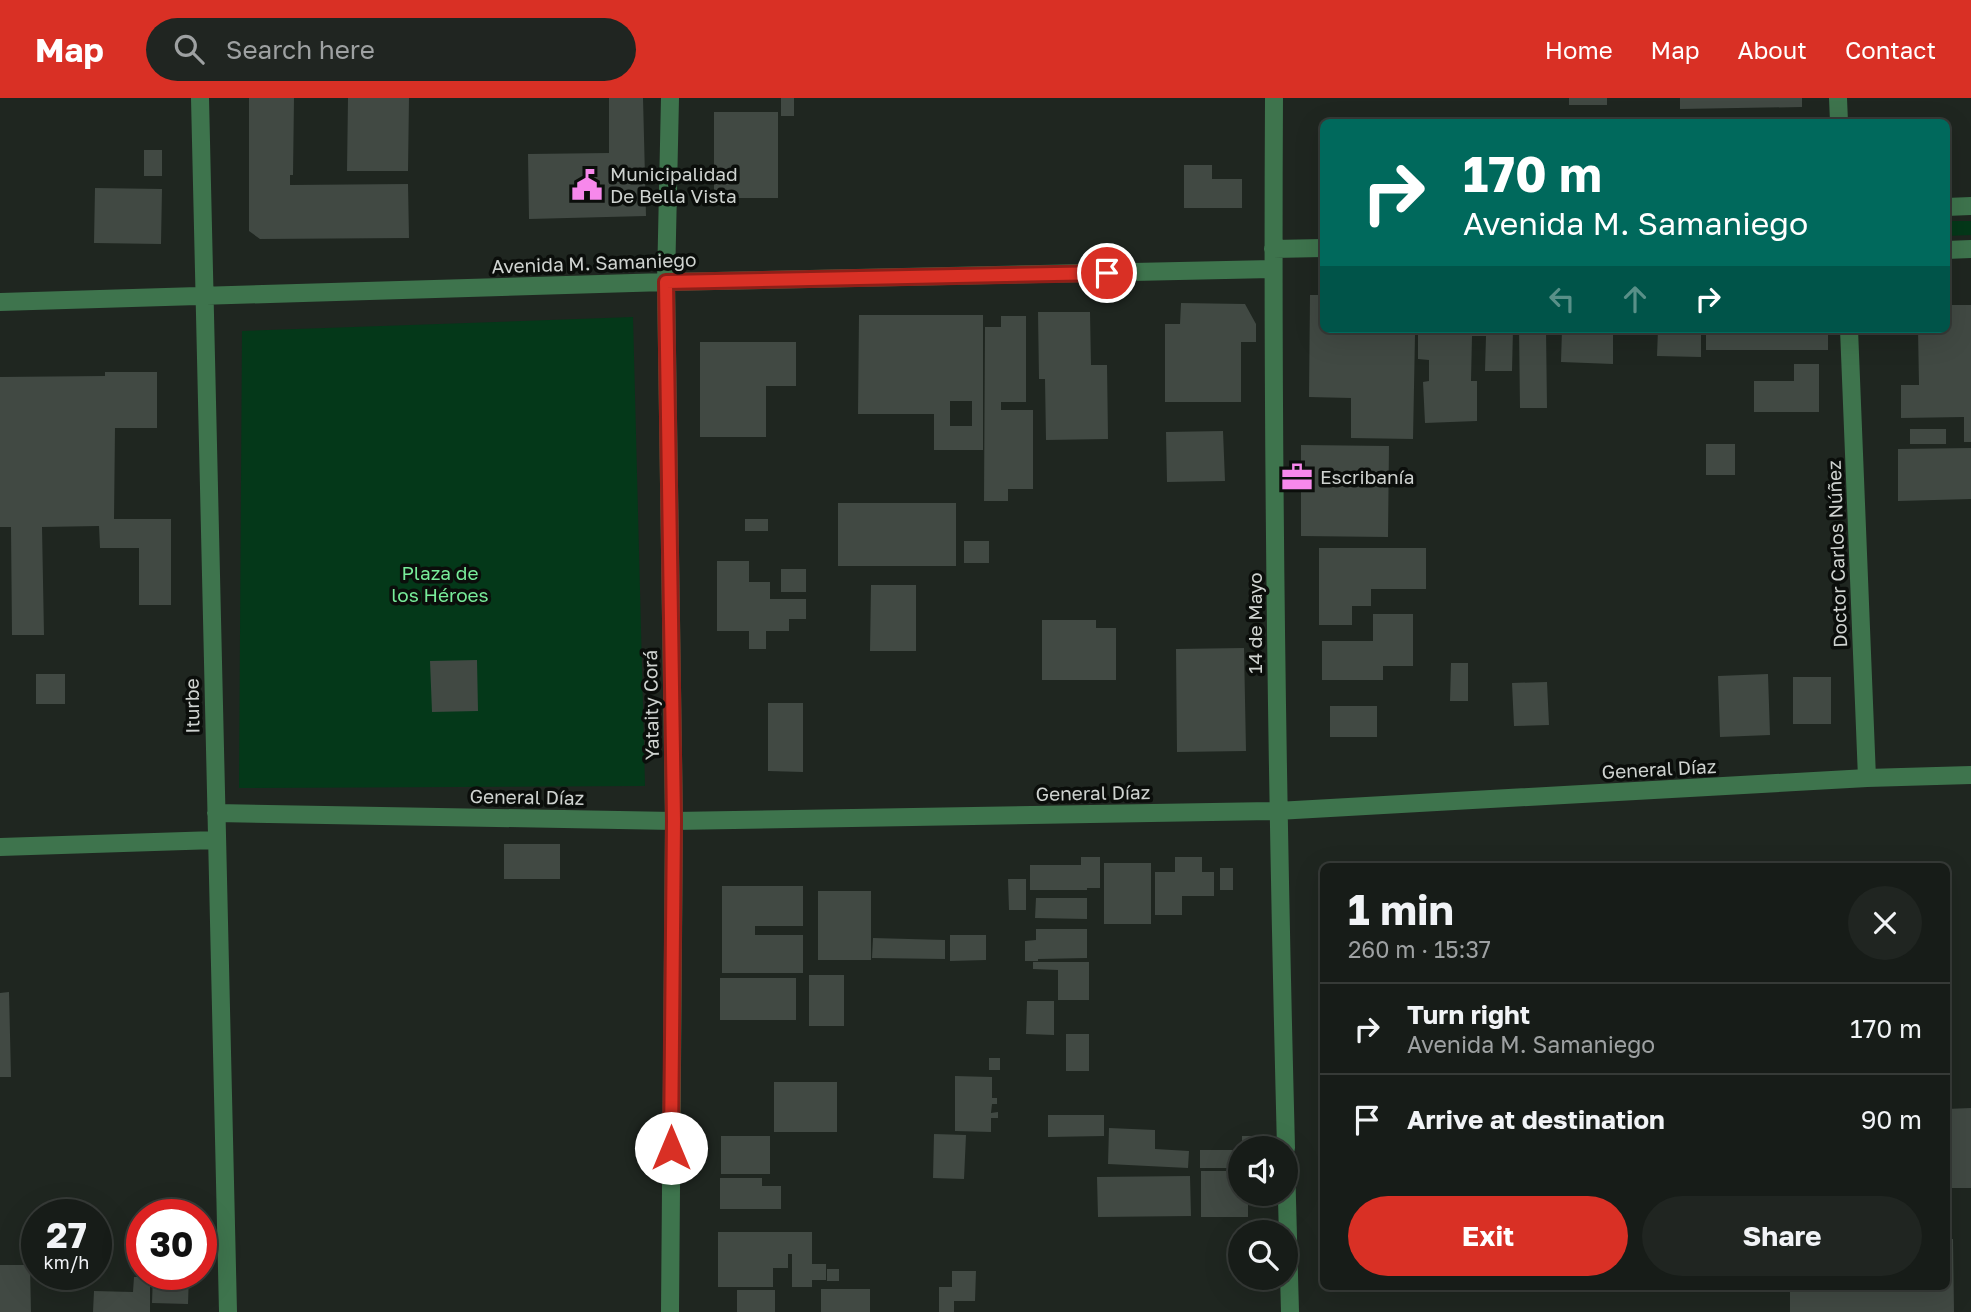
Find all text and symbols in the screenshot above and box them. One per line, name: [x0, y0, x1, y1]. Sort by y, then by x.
search box: [146, 18, 636, 81]
text: Map: [35, 30, 104, 69]
icon: search: [170, 30, 208, 68]
text: Search here: [226, 34, 375, 65]
text: Home: [1545, 35, 1613, 64]
text: Map: [1651, 35, 1700, 64]
text: About: [1738, 35, 1807, 64]
text: Contact: [1845, 35, 1936, 64]
text: 170 m: [1463, 144, 1602, 203]
icon: right: [1348, 147, 1439, 238]
place label: Municipalidad De Bella Vista: [610, 162, 738, 207]
public building icon: Municipalidad De Bella Vista: [570, 168, 604, 202]
text: Avenida M. Samaniego: [1463, 204, 1808, 242]
pin: [1077, 243, 1137, 303]
street label: Avenida M. Samaniego: [491, 247, 697, 278]
icon: arrive: [1088, 254, 1126, 292]
icon: left: [1543, 280, 1581, 318]
icon: ahead: [1616, 280, 1654, 318]
icon: right: [1689, 280, 1727, 318]
office icon: Escribanía: [1280, 460, 1314, 494]
street label: Doctor Carlos Núñez: [1822, 460, 1851, 648]
place label: Escribanía: [1320, 465, 1414, 488]
park label: Plaza de los Héroes: [391, 561, 489, 606]
street label: 14 de Mayo: [1243, 572, 1266, 674]
street label: Yataity Corá: [638, 650, 663, 760]
street label: Iturbe: [180, 678, 203, 734]
street label: General Díaz: [1601, 754, 1717, 783]
street label: General Díaz: [1035, 780, 1151, 805]
street label: General Díaz: [469, 784, 585, 809]
text: 1 min: [1348, 884, 1454, 934]
button: close: [1848, 886, 1922, 960]
text: 260 m · 15:37: [1348, 935, 1491, 963]
text: Turn right: [1407, 999, 1530, 1030]
icon: right: [1348, 1010, 1386, 1048]
text: 170 m: [1850, 1013, 1922, 1044]
text: Avenida M. Samaniego: [1407, 1030, 1655, 1058]
icon: arrive: [1348, 1101, 1386, 1139]
text: Arrive at destination: [1407, 1104, 1665, 1135]
text: 90 m: [1861, 1104, 1922, 1135]
position arrow: [634, 1111, 708, 1185]
map controls: [1228, 1136, 1298, 1290]
button: sound: [1228, 1136, 1298, 1206]
button: Exit: [1348, 1196, 1628, 1276]
button: Share: [1642, 1196, 1922, 1276]
speed limit sign: 30: [126, 1199, 217, 1290]
text: 27: [46, 1214, 87, 1256]
button: search: [1228, 1220, 1298, 1290]
text: km/h: [44, 1251, 89, 1273]

